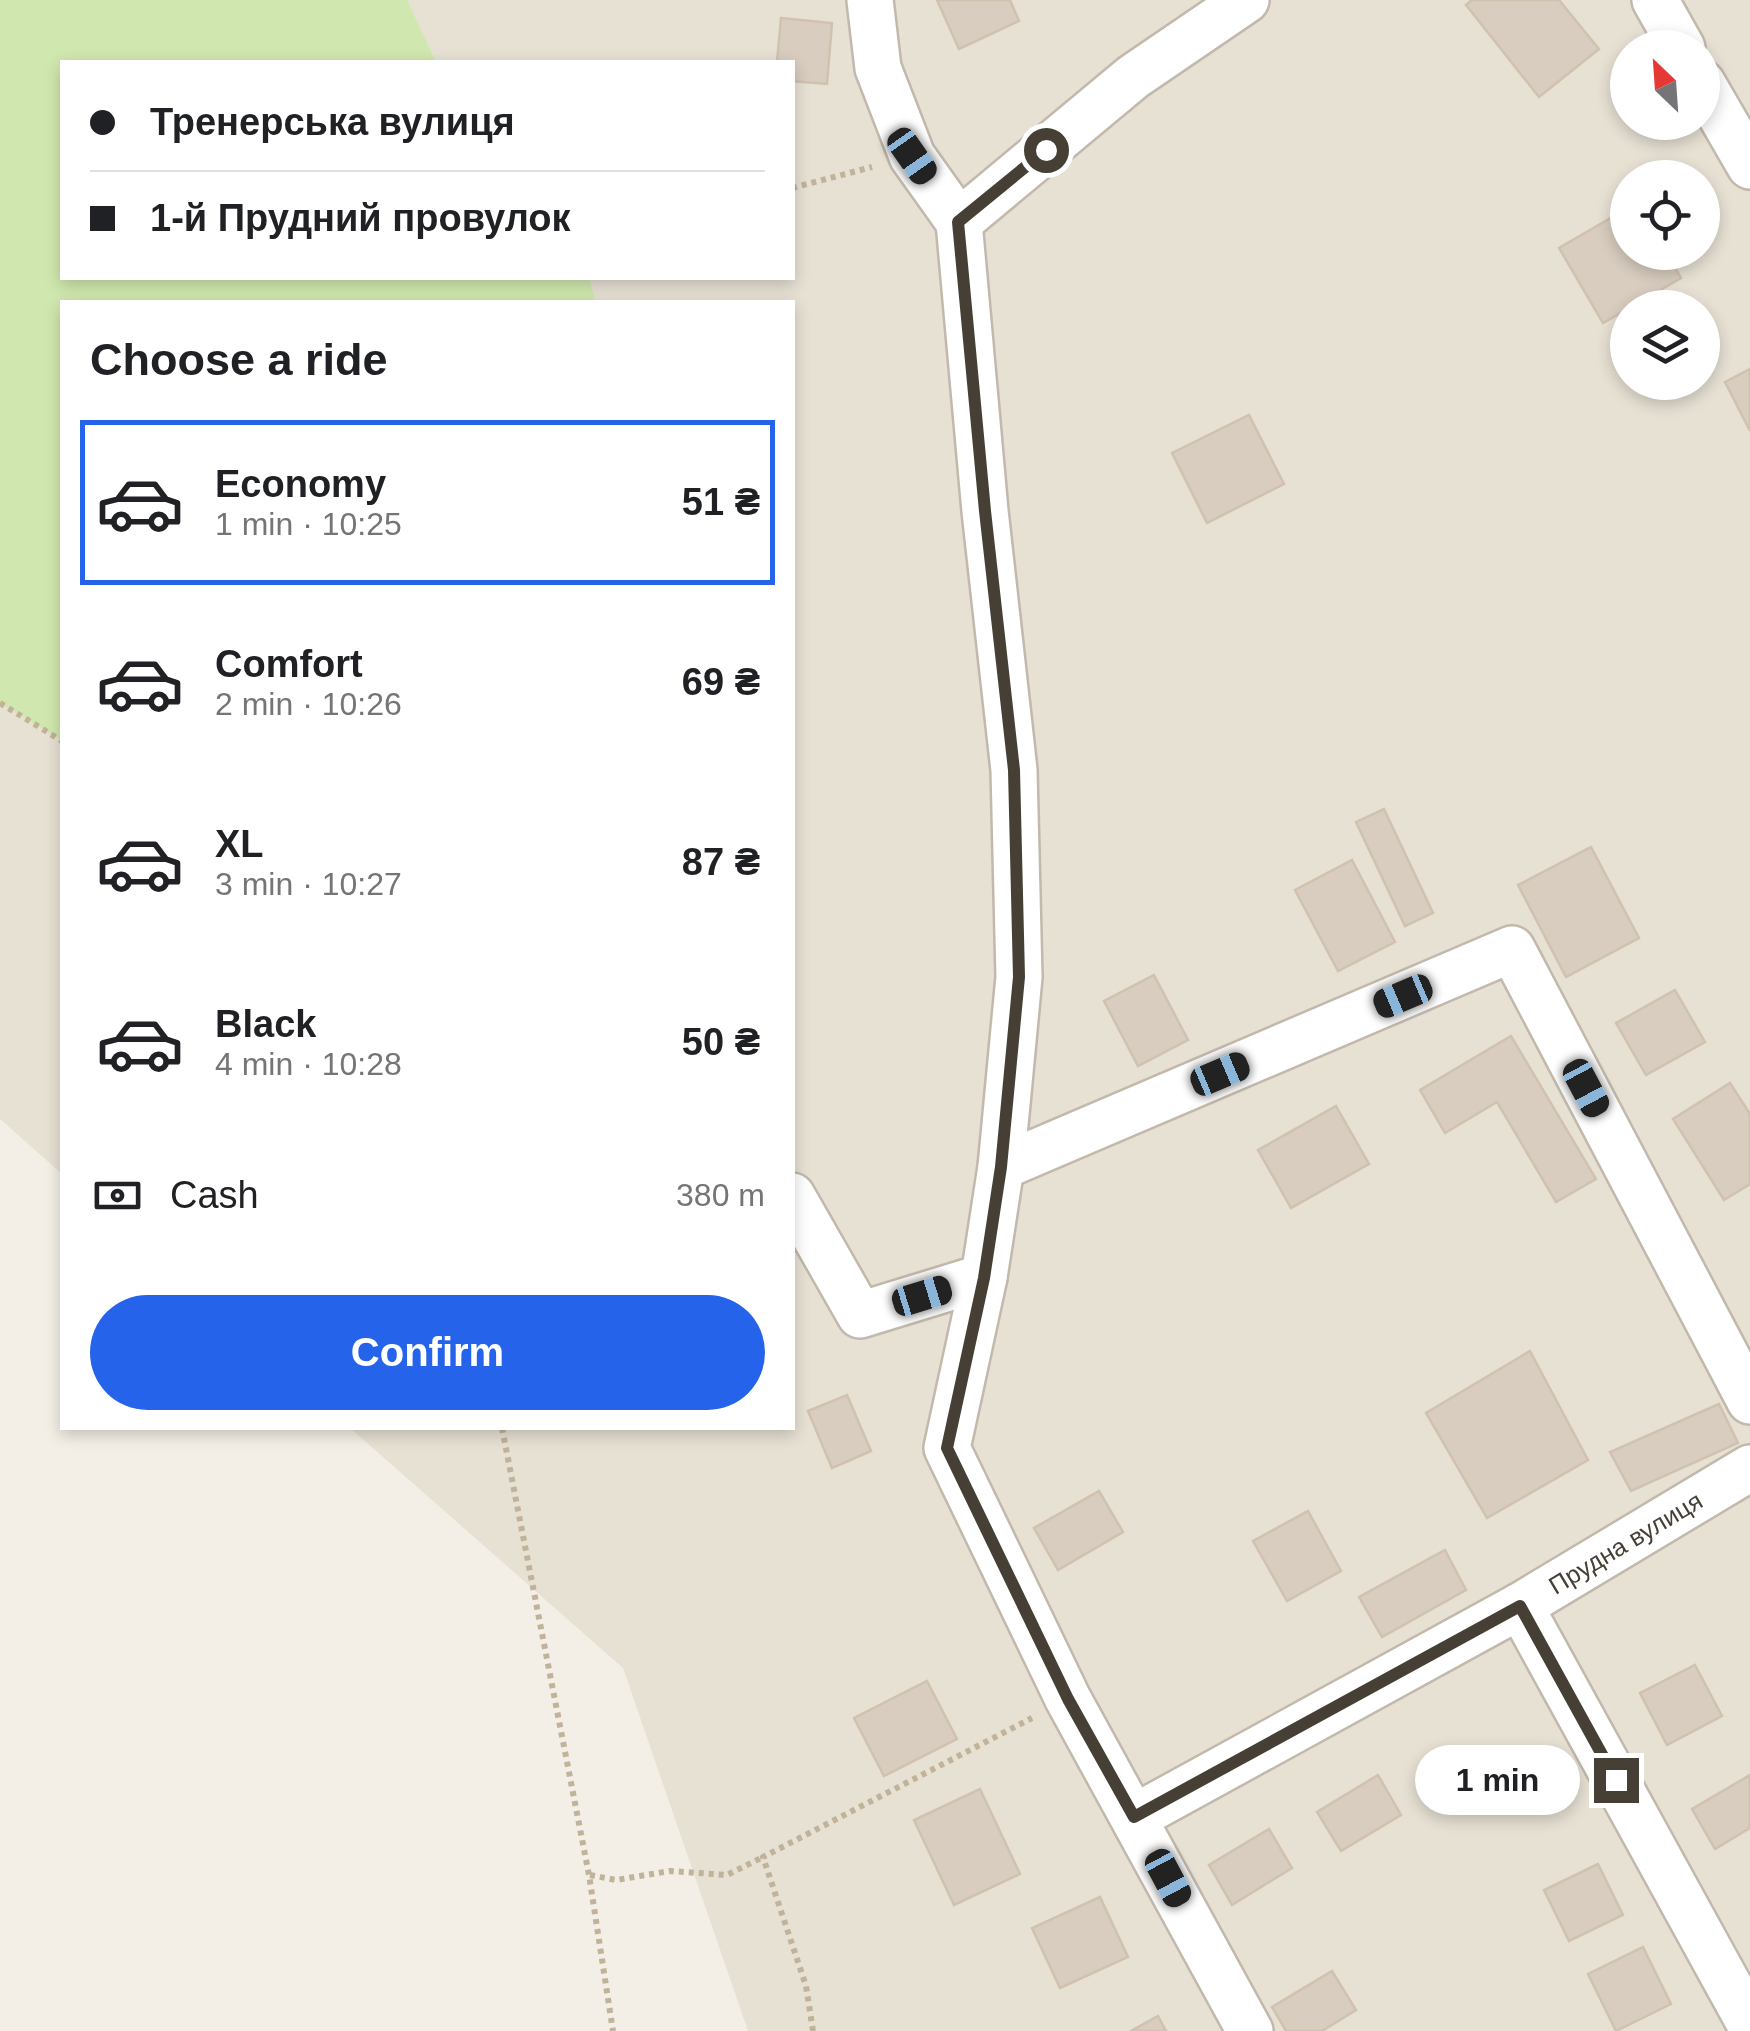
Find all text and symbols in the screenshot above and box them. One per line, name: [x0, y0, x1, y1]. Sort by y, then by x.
north arrow: [1610, 30, 1720, 140]
map controls: [1610, 30, 1720, 400]
text: Тренерська вулиця: [150, 101, 515, 143]
car: [883, 123, 941, 189]
route start: [1024, 128, 1069, 173]
button: locate: [1610, 160, 1720, 270]
text: 1-й Прудний провулок: [150, 197, 571, 239]
button: layers: [1610, 290, 1720, 400]
text: Choose a ride: [90, 334, 388, 385]
icon: car: [95, 458, 185, 548]
text: Economy: [215, 463, 386, 505]
text: 51 ₴: [682, 481, 760, 523]
text: 1 min · 10:25: [215, 506, 402, 542]
icon: car: [95, 638, 185, 728]
text: Comfort: [215, 643, 363, 685]
text: 69 ₴: [682, 661, 760, 703]
text: 2 min · 10:26: [215, 686, 402, 722]
icon: car: [95, 818, 185, 908]
text: XL: [215, 823, 264, 865]
text: 87 ₴: [682, 841, 760, 883]
text: 3 min · 10:27: [215, 866, 402, 902]
car: [1370, 970, 1436, 1022]
icon: car: [95, 998, 185, 1088]
text: Black: [215, 1003, 316, 1045]
text: 50 ₴: [682, 1021, 760, 1063]
text: 4 min · 10:28: [215, 1046, 402, 1082]
car: [1187, 1048, 1253, 1100]
car: [1559, 1054, 1613, 1122]
icon: cash: [90, 1168, 145, 1223]
text: Cash: [170, 1174, 259, 1216]
text: 380 m: [676, 1177, 765, 1213]
car: [889, 1273, 955, 1319]
button: Confirm: [90, 1295, 765, 1410]
street label: Прудна вулиця: [1544, 1486, 1707, 1599]
callout: 1 min: [1416, 1745, 1581, 1815]
route end: [1594, 1758, 1639, 1803]
text: 1 min: [1456, 1762, 1539, 1798]
car: [1141, 1844, 1195, 1912]

